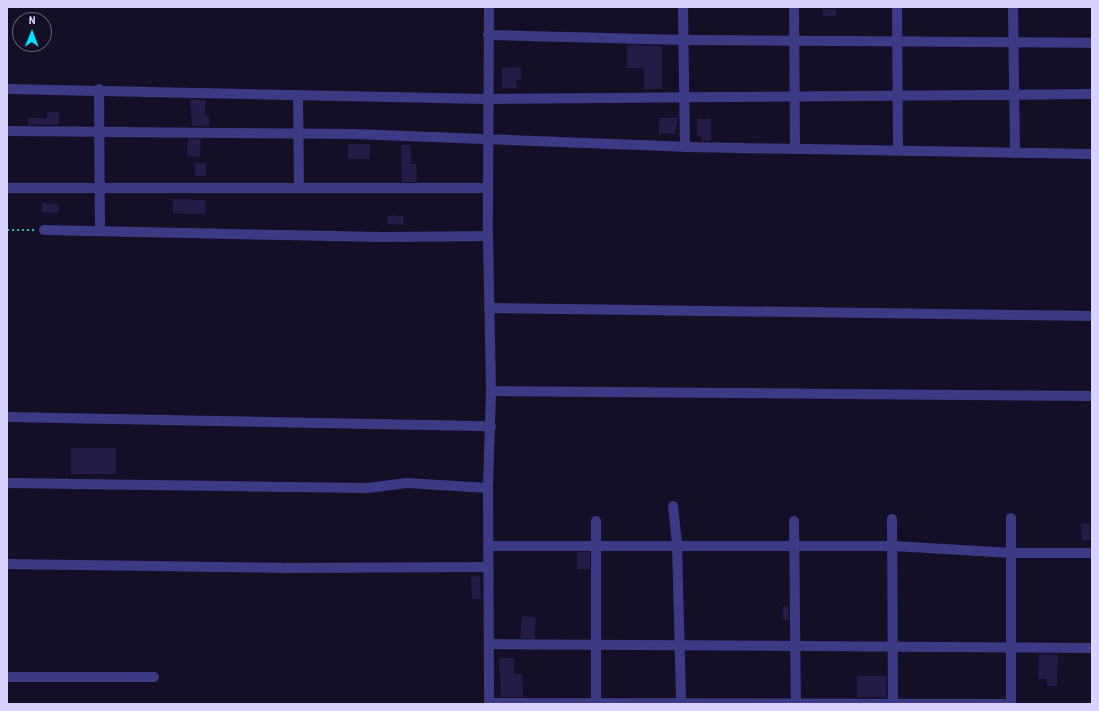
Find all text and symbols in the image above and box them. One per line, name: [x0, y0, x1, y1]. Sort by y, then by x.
north arrow: [12, 12, 52, 52]
text: N: [29, 14, 36, 27]

